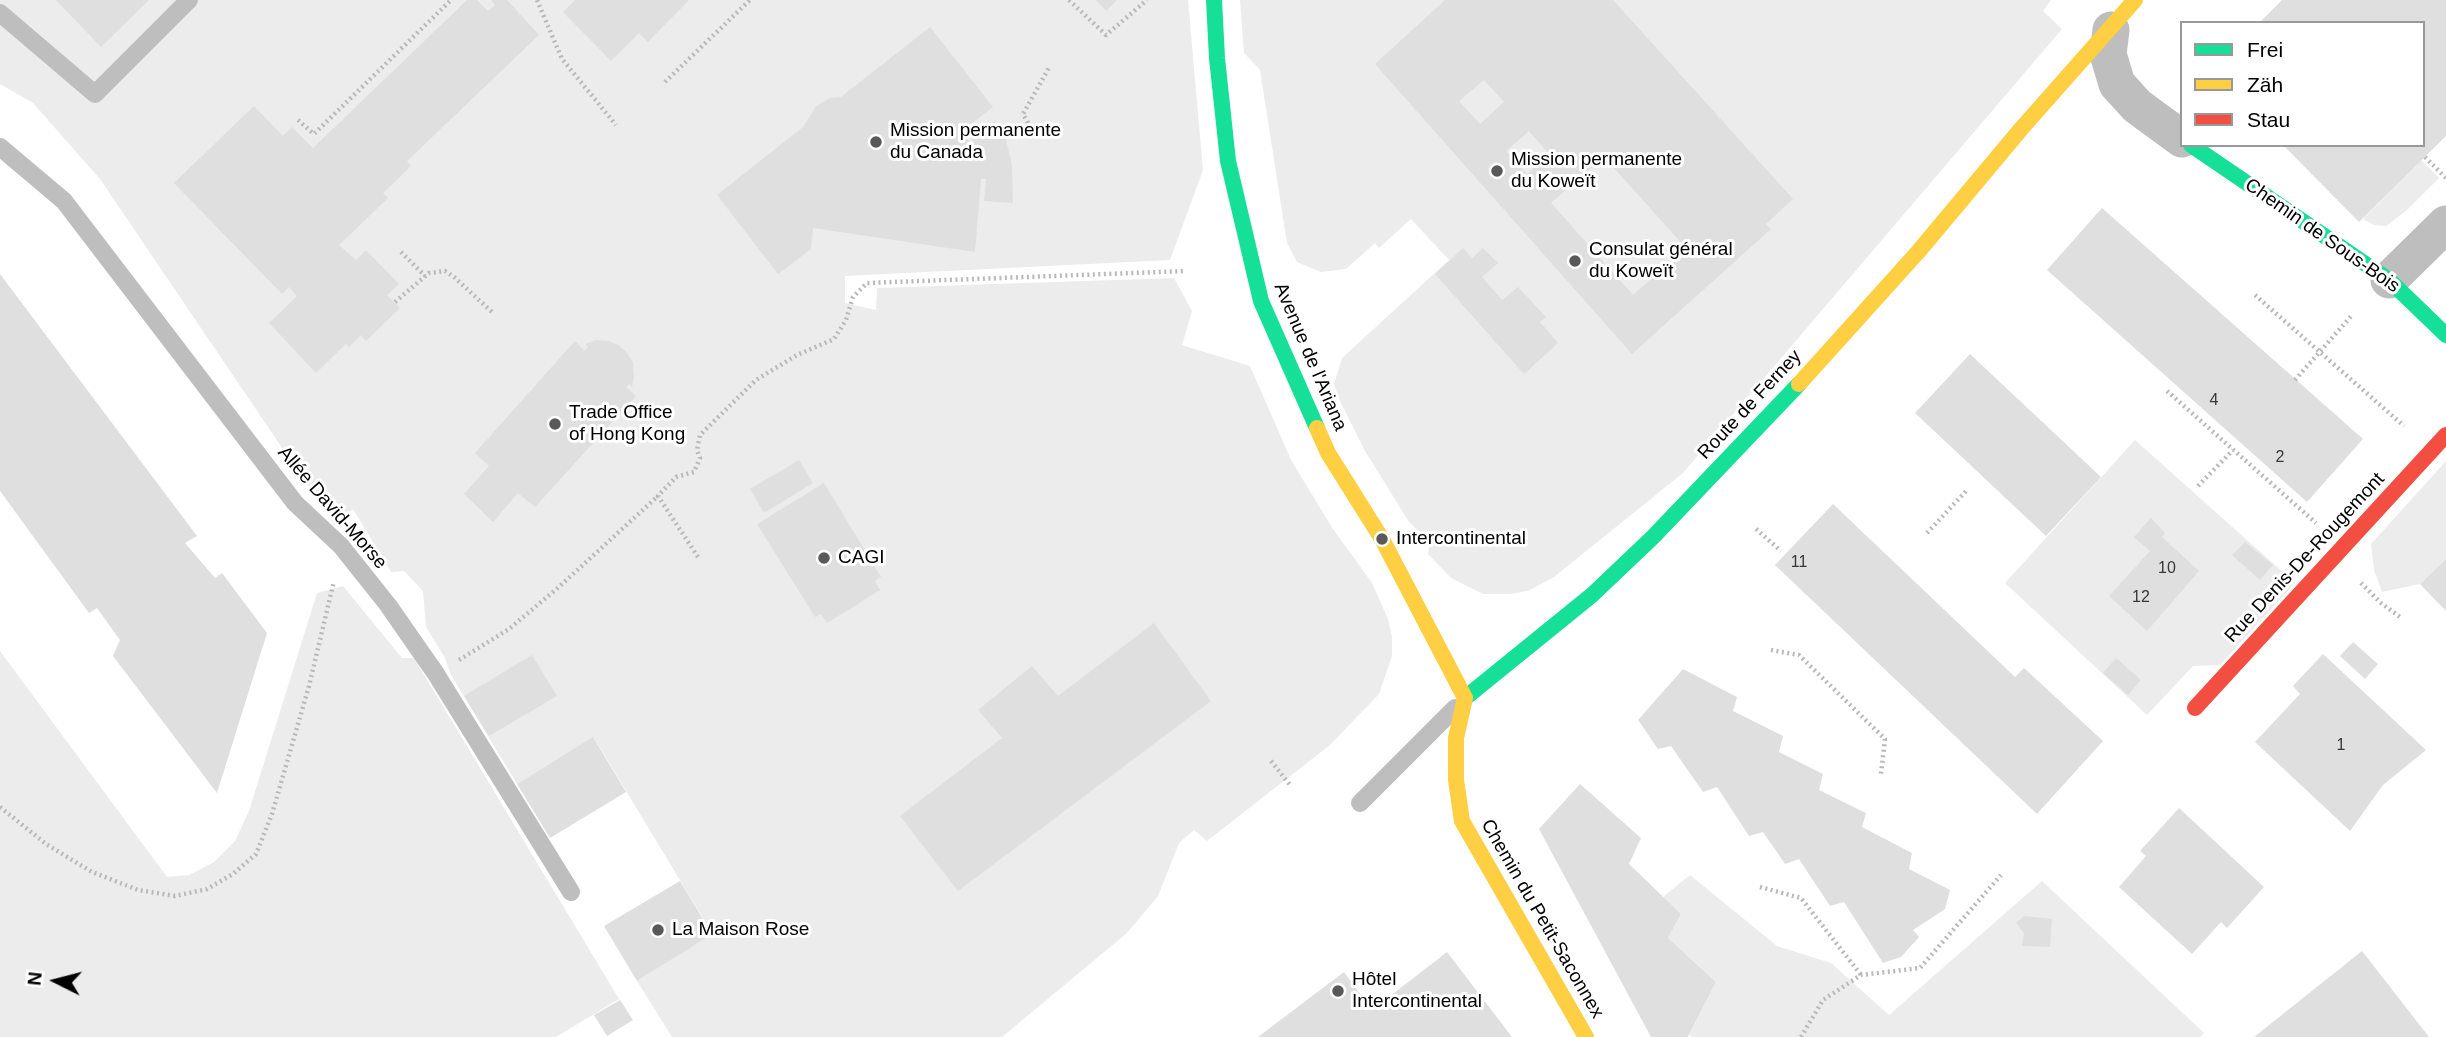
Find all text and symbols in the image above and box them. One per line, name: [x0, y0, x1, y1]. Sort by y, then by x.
legend: [2180, 21, 2425, 147]
text: Frei: [2247, 38, 2283, 61]
text: Zäh: [2247, 73, 2283, 96]
text: Stau: [2247, 108, 2290, 131]
place label: Mission permanente du Canada: [890, 120, 1061, 164]
marker: Mission permanente du Canada: [868, 134, 884, 150]
place label: Mission permanente du Koweït: [1511, 149, 1682, 193]
marker: Mission permanente du Koweït: [1489, 163, 1505, 179]
street label: Chemin de Sous-Bois: [2240, 174, 2404, 298]
place label: Consulat général du Koweït: [1589, 239, 1733, 283]
marker: Consulat général du Koweït: [1567, 253, 1583, 269]
street label: Avenue de l'Ariana: [1269, 280, 1351, 434]
street label: Route de Ferney: [1693, 345, 1807, 465]
house number: 4: [2210, 391, 2218, 411]
place label: Trade Office of Hong Kong: [569, 402, 685, 446]
marker: Trade Office of Hong Kong: [547, 416, 563, 432]
street label: Allée David-Morse: [272, 442, 392, 574]
house number: 2: [2276, 448, 2284, 468]
street label: Rue Denis-De-Rougemont: [2220, 468, 2390, 648]
place label: Intercontinental: [1396, 528, 1526, 550]
marker: Intercontinental: [1374, 531, 1390, 547]
place label: CAGI: [838, 547, 884, 569]
marker: CAGI: [816, 550, 832, 566]
house number: 11: [1791, 553, 1807, 573]
house number: 10: [2158, 559, 2176, 579]
house number: 12: [2132, 588, 2150, 608]
house number: 1: [2337, 736, 2345, 756]
street label: Chemin du Petit-Saconnex: [1476, 815, 1608, 1023]
place label: La Maison Rose: [672, 919, 809, 941]
marker: La Maison Rose: [650, 922, 666, 938]
north arrow: [21, 946, 91, 1016]
place label: Hôtel Intercontinental: [1352, 969, 1482, 1013]
text: N: [23, 971, 46, 987]
marker: Hôtel Intercontinental: [1330, 983, 1346, 999]

